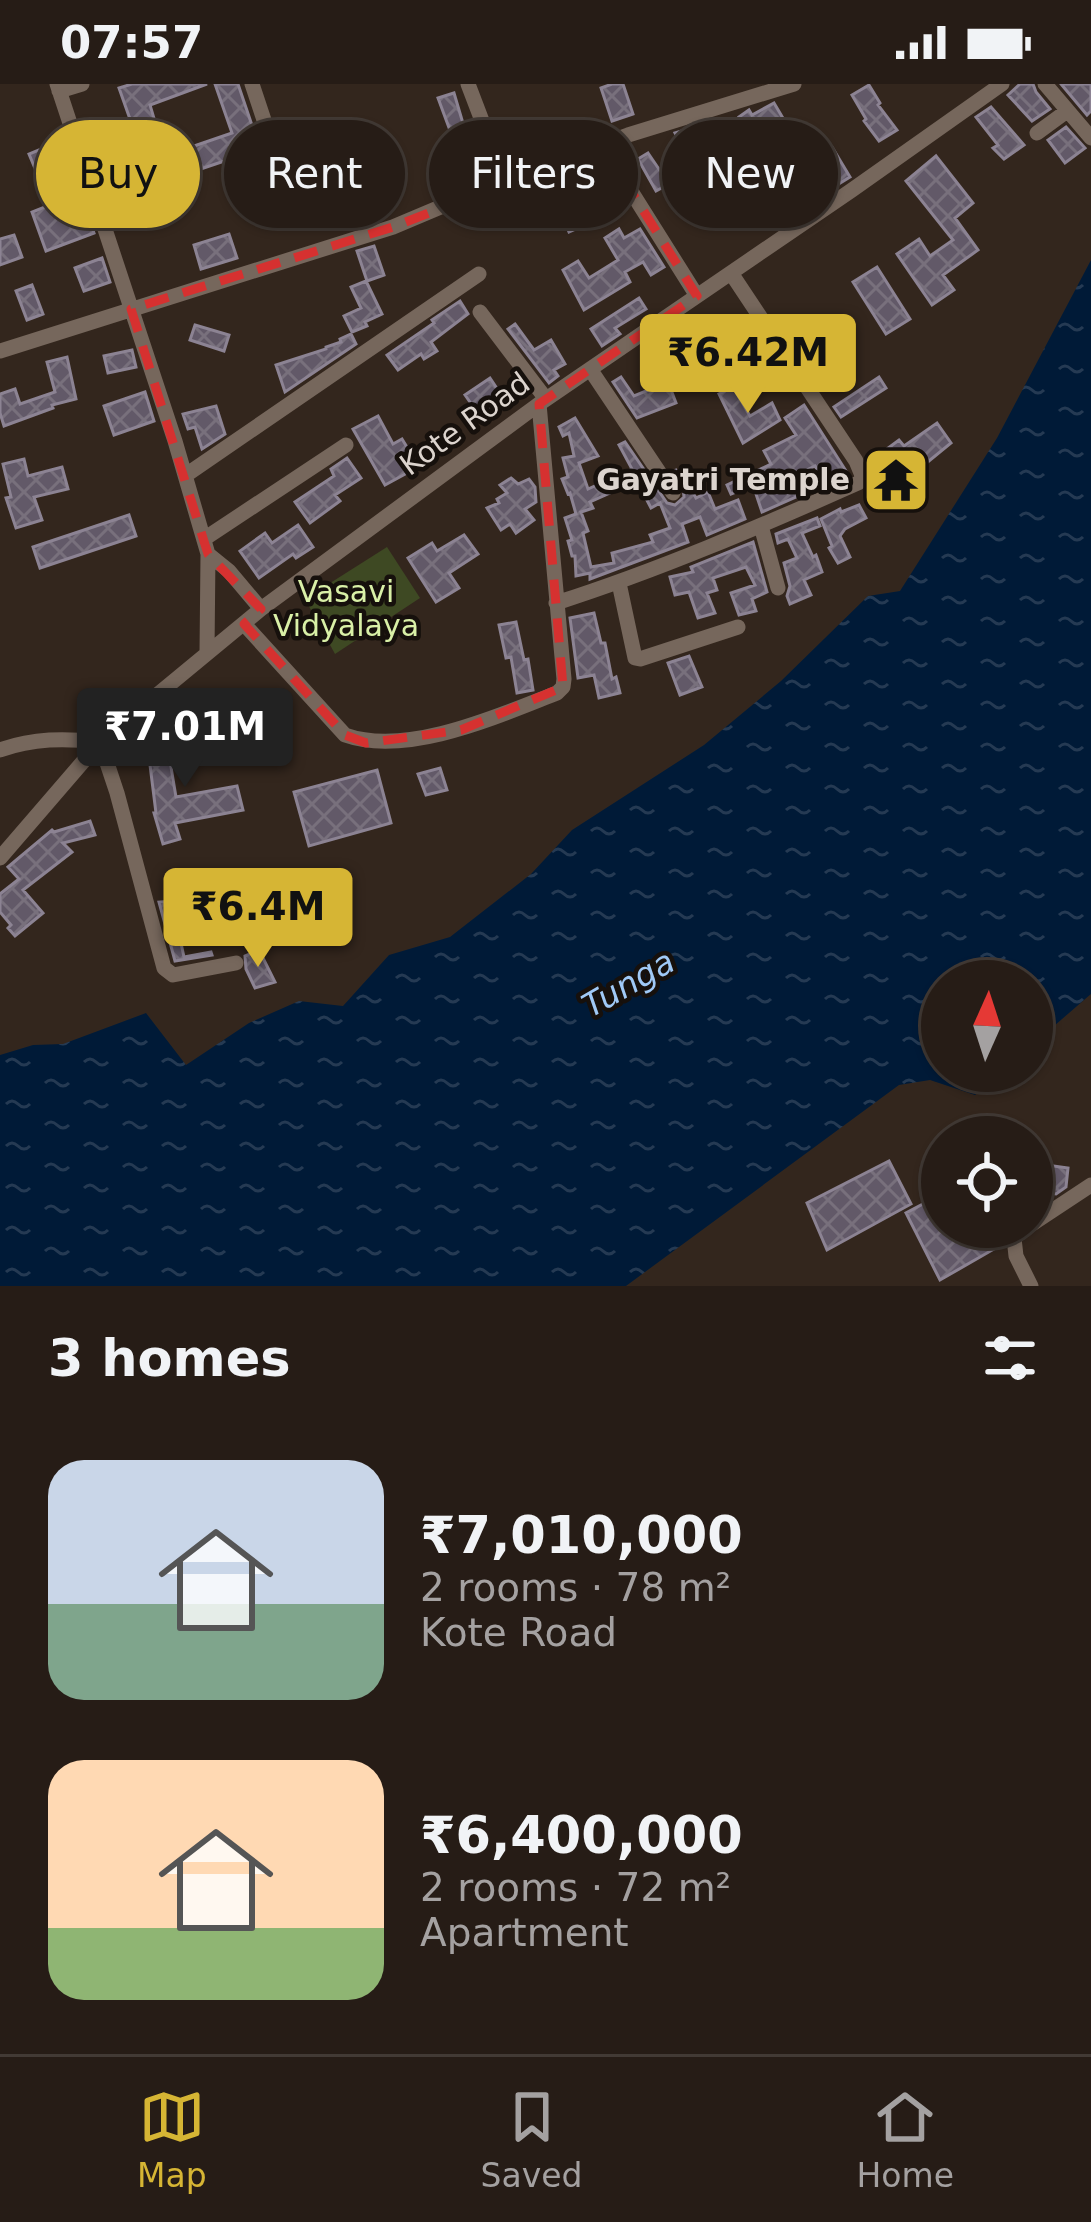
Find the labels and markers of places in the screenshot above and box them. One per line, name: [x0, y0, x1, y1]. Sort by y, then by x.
pin: ₹6.42M: [650, 314, 846, 416]
temple icon: Gayatri Temple: [861, 445, 931, 515]
place label: Gayatri Temple: [596, 462, 850, 497]
pin: ₹7.01M: [87, 688, 283, 790]
pin: ₹6.4M: [174, 868, 342, 970]

